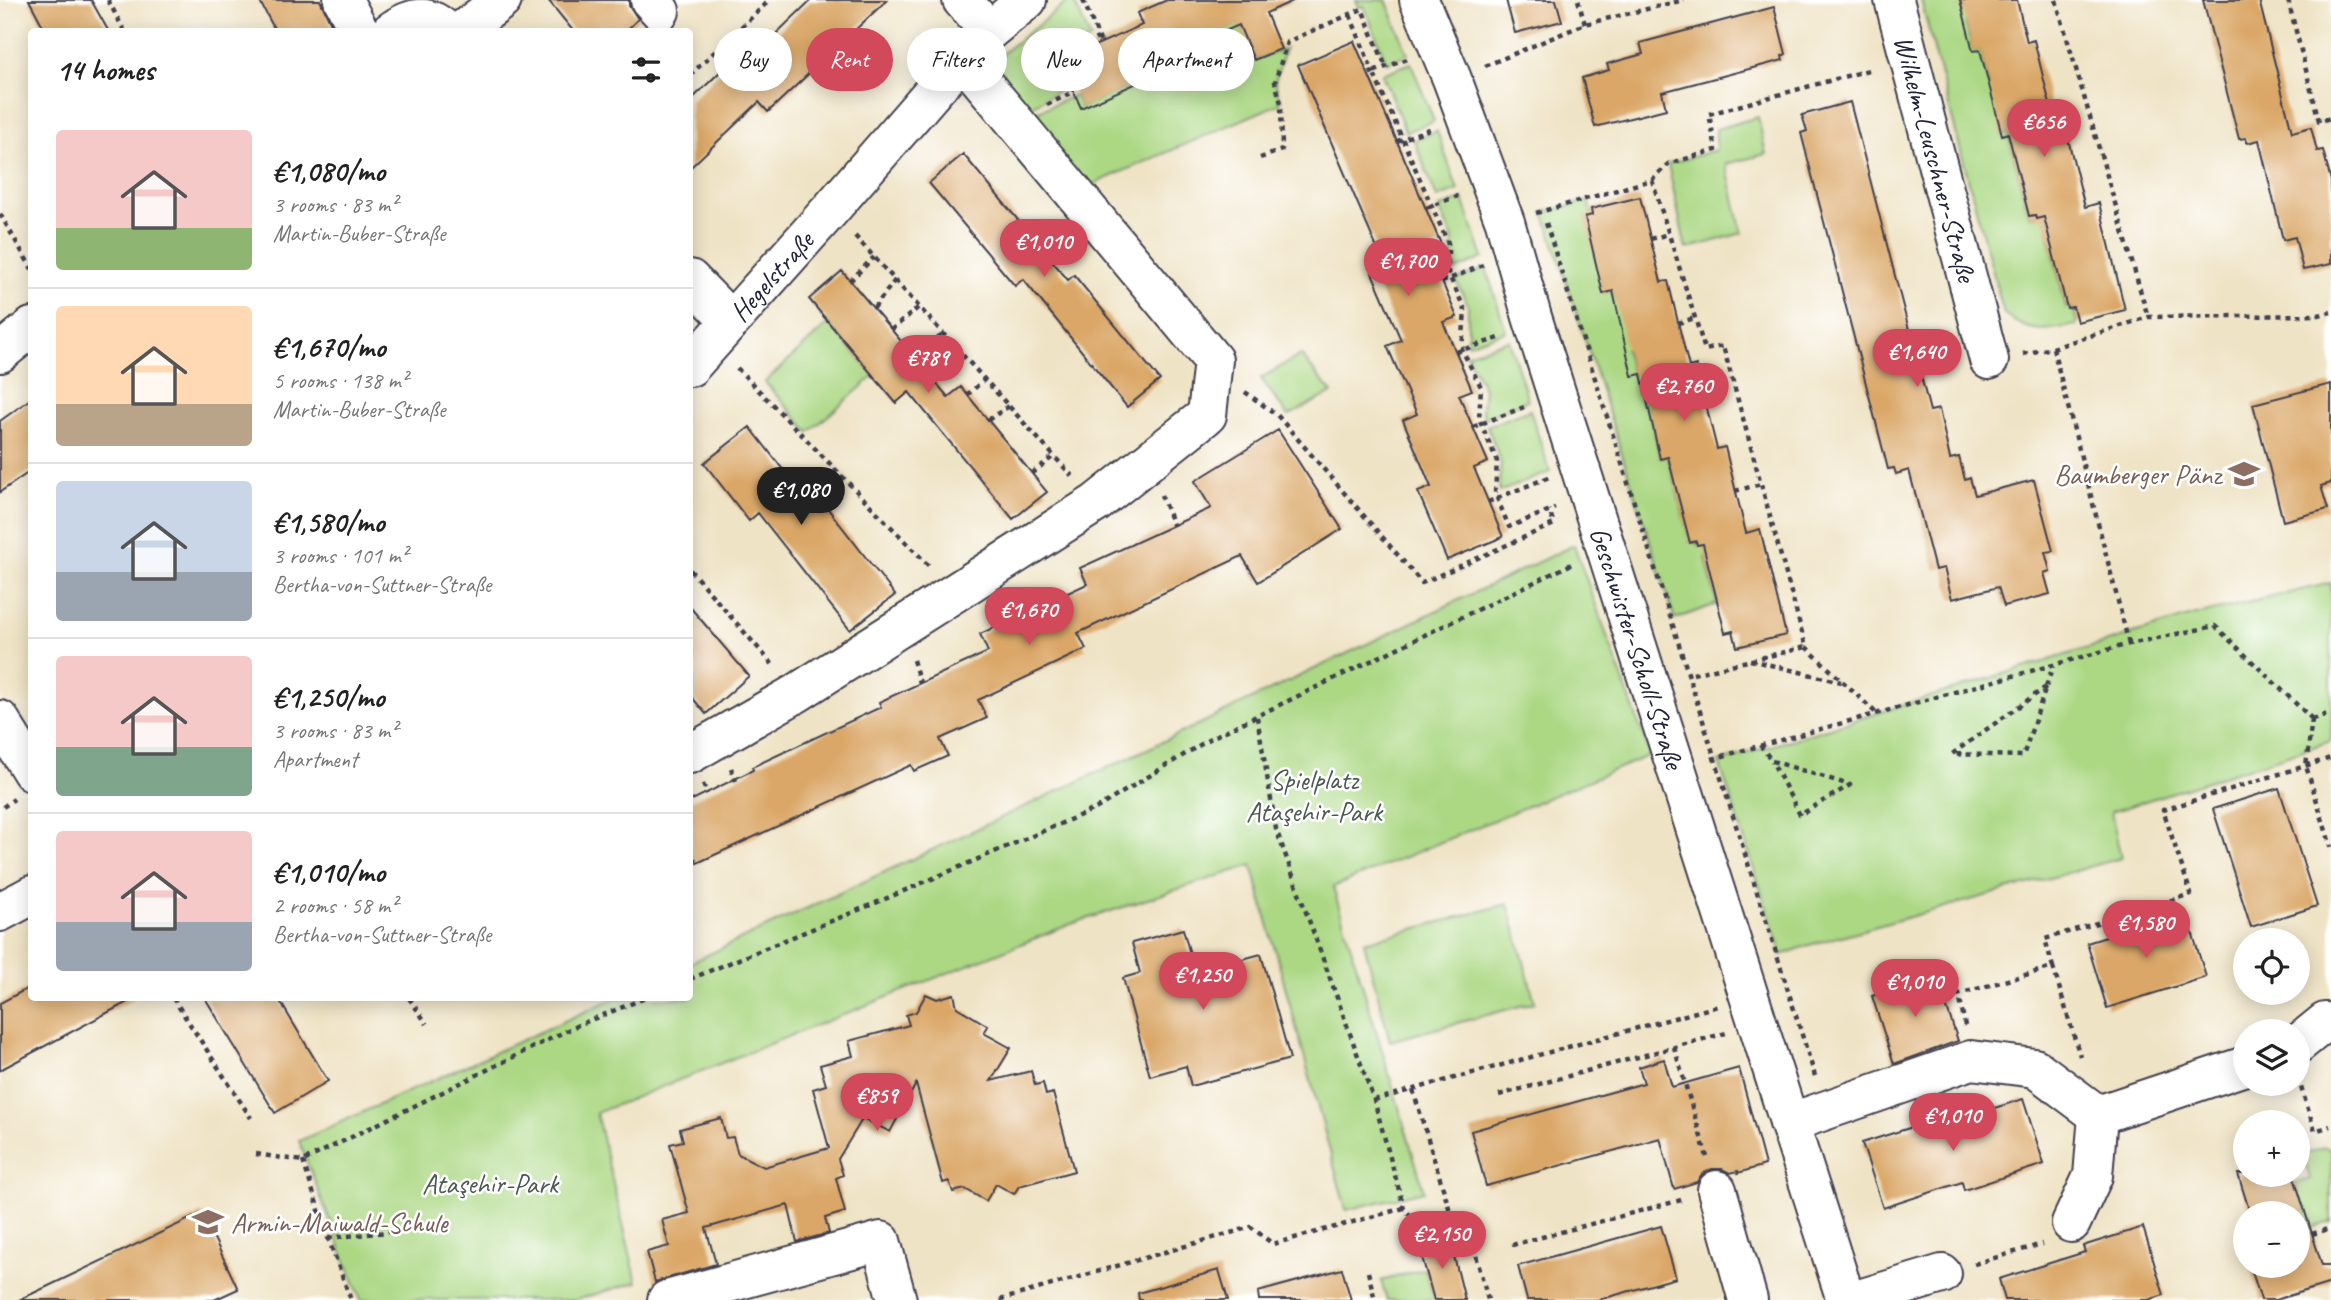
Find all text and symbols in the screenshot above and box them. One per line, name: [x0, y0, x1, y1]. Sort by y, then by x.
chip: Buy: [714, 28, 792, 91]
chip: Rent: [806, 28, 893, 91]
chip: Filters: [907, 28, 1007, 91]
chip: New: [1021, 28, 1104, 91]
chip: Apartment: [1118, 28, 1254, 91]
street label: Wilhelm-Leuschner-Straße: [1887, 32, 1986, 287]
text: 14 homes: [56, 51, 154, 89]
icon: filters: [627, 51, 665, 89]
pin: €656: [2003, 100, 2085, 159]
text: €656: [2023, 107, 2065, 136]
text: €1,080/mo: [273, 152, 385, 190]
icon: home: [112, 158, 196, 242]
text: 3 rooms · 83 m²: [273, 190, 397, 219]
text: Martin-Buber-Straße: [273, 219, 445, 248]
pin: €1,010: [987, 219, 1101, 279]
street label: Hegelstraße: [722, 222, 822, 328]
text: €1,010: [1016, 227, 1072, 256]
pin: €1,700: [1351, 238, 1465, 298]
text: €1,700: [1380, 246, 1436, 275]
text: €1,670/mo: [273, 328, 385, 366]
pin: €1,640: [1860, 330, 1974, 389]
icon: home: [112, 334, 196, 418]
pin: €789: [887, 336, 969, 395]
text: €1,640: [1889, 337, 1945, 366]
text: €789: [907, 343, 949, 372]
pin: €2,760: [1627, 364, 1741, 423]
text: 5 rooms · 138 m²: [273, 366, 408, 395]
text: €2,760: [1656, 371, 1712, 400]
text: Martin-Buber-Straße: [273, 395, 445, 424]
place label: Baumberger Pänz: [2054, 457, 2223, 492]
school or university icon: Baumberger Pänz: [2227, 457, 2261, 491]
pin: €1,080: [744, 468, 858, 527]
text: €1,080: [773, 475, 829, 504]
text: €1,580/mo: [273, 503, 384, 541]
icon: home: [112, 509, 196, 593]
street label: Geschwister-Scholl-Straße: [1583, 522, 1693, 775]
text: 3 rooms · 101 m²: [273, 541, 408, 570]
text: Bertha-von-Suttner-Straße: [273, 570, 491, 599]
pin: €1,670: [972, 588, 1086, 647]
text: €1,670: [1001, 595, 1057, 624]
text: €1,250/mo: [273, 678, 384, 716]
icon: home: [112, 684, 196, 768]
text: 3 rooms · 83 m²: [273, 716, 397, 745]
text: Apartment: [273, 745, 358, 774]
park label: Spielplatz Ataşehir-Park: [1246, 762, 1384, 829]
text: €1,010/mo: [273, 853, 385, 891]
icon: home: [112, 859, 196, 943]
text: 2 rooms · 58 m²: [273, 891, 397, 920]
pin: €1,580: [2089, 900, 2203, 960]
text: €1,580: [2118, 908, 2174, 937]
text: Bertha-von-Suttner-Straße: [273, 920, 491, 949]
map controls: [2233, 928, 2310, 1278]
button: locate: [2233, 928, 2310, 1005]
pin: €1,250: [1146, 953, 1260, 1012]
text: €1,250: [1175, 960, 1231, 989]
pin: €1,010: [1858, 960, 1972, 1019]
text: €1,010: [1887, 967, 1943, 996]
button: layers: [2233, 1019, 2310, 1096]
pin: €859: [836, 1074, 918, 1133]
text: €859: [857, 1081, 897, 1110]
pin: €1,010: [1896, 1094, 2010, 1153]
text: €1,010: [1925, 1101, 1981, 1130]
button: +: [2233, 1110, 2310, 1187]
park label: Ataşehir-Park: [422, 1166, 560, 1201]
button: −: [2233, 1201, 2310, 1278]
school or university icon: Armin-Maiwald-Schule: [191, 1205, 225, 1239]
place label: Armin-Maiwald-Schule: [231, 1205, 449, 1240]
pin: €2,150: [1385, 1212, 1499, 1271]
text: €2,150: [1414, 1219, 1470, 1248]

